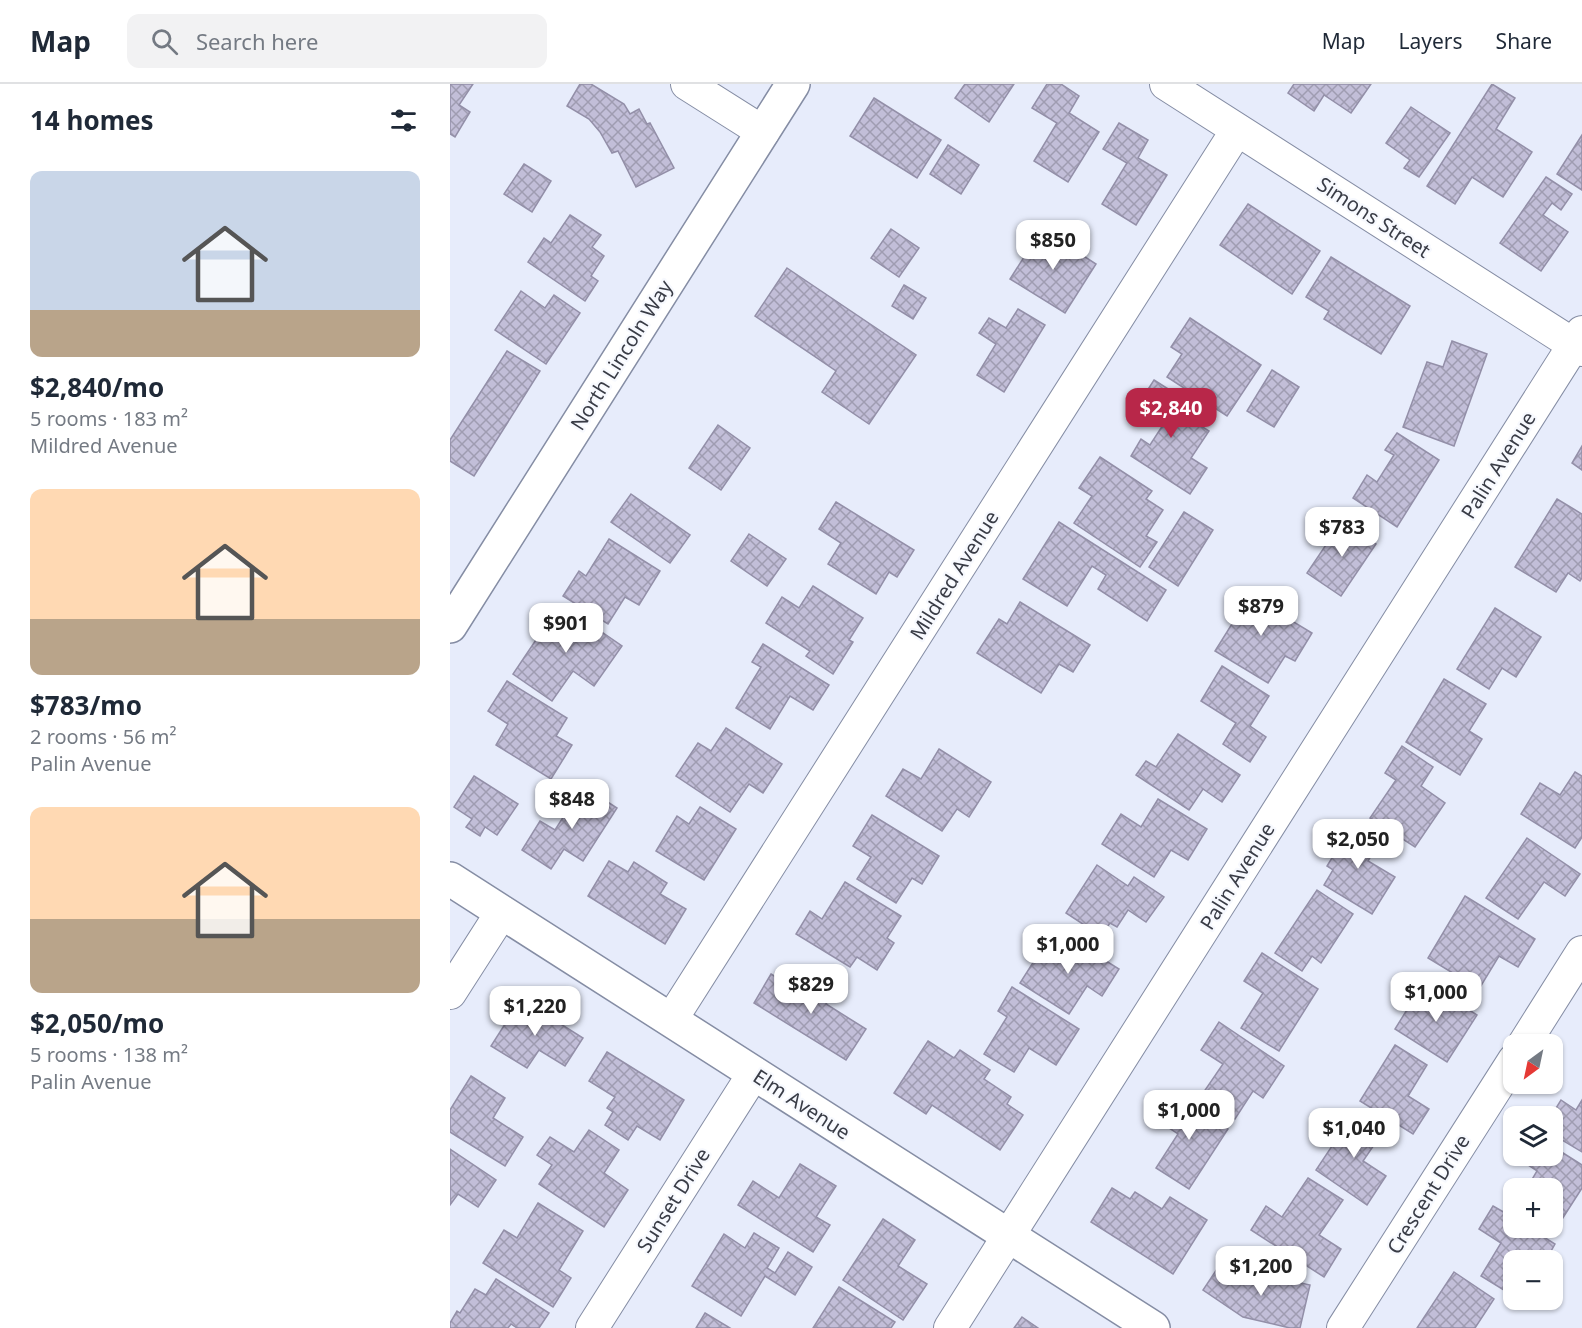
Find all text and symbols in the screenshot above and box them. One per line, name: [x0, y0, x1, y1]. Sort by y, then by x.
search box: [127, 14, 547, 68]
text: Map: [30, 22, 91, 60]
icon: search: [148, 25, 181, 58]
text: Search here: [196, 26, 318, 56]
text: Map: [1322, 27, 1366, 55]
text: Layers: [1399, 27, 1463, 55]
text: Share: [1496, 27, 1552, 55]
text: 14 homes: [30, 102, 154, 138]
icon: filters: [387, 104, 420, 137]
street label: Simons Street: [1312, 170, 1436, 264]
icon: home: [171, 210, 279, 318]
pin: $850: [1017, 220, 1089, 271]
text: $850: [1030, 226, 1076, 253]
street label: North Lincoln Way: [564, 274, 679, 435]
text: $2,840/mo: [30, 369, 164, 405]
pin: $2,840: [1122, 388, 1220, 439]
text: $2,840: [1140, 394, 1202, 421]
text: 5 rooms · 183 m²: [30, 405, 188, 432]
street label: Palin Avenue: [1454, 406, 1542, 524]
text: Mildred Avenue: [30, 432, 178, 459]
street label: Mildred Avenue: [903, 505, 1005, 645]
pin: $783: [1306, 507, 1378, 558]
text: $783: [1319, 513, 1365, 540]
icon: home: [171, 528, 279, 636]
pin: $879: [1225, 586, 1297, 637]
text: $879: [1238, 592, 1284, 619]
pin: $901: [530, 603, 602, 654]
text: $901: [543, 609, 589, 636]
text: $783/mo: [30, 687, 142, 723]
text: 2 rooms · 56 m²: [30, 723, 177, 750]
text: Palin Avenue: [30, 750, 151, 777]
pin: $848: [536, 779, 608, 830]
text: $848: [549, 785, 595, 812]
street label: Palin Avenue: [1193, 817, 1281, 935]
pin: $2,050: [1309, 819, 1407, 870]
text: $2,050: [1327, 825, 1389, 852]
icon: home: [171, 846, 279, 954]
pin: $1,000: [1019, 924, 1117, 975]
text: $1,000: [1037, 930, 1099, 957]
pin: $829: [775, 964, 847, 1015]
text: $829: [788, 970, 834, 997]
pin: $1,000: [1387, 972, 1485, 1023]
text: $1,000: [1405, 978, 1467, 1005]
pin: $1,220: [486, 986, 584, 1037]
text: $1,220: [504, 992, 566, 1019]
text: $2,050/mo: [30, 1005, 164, 1041]
north arrow: [1503, 1034, 1563, 1094]
map controls: [1503, 1034, 1563, 1310]
text: 5 rooms · 138 m²: [30, 1041, 188, 1068]
street label: Elm Avenue: [748, 1063, 856, 1145]
text: Palin Avenue: [30, 1068, 151, 1095]
pin: $1,000: [1140, 1090, 1238, 1141]
text: $1,000: [1158, 1096, 1220, 1123]
button: layers: [1503, 1106, 1563, 1166]
pin: $1,040: [1305, 1108, 1403, 1159]
text: $1,040: [1323, 1114, 1385, 1141]
street label: Crescent Drive: [1380, 1129, 1476, 1259]
street label: Sunset Drive: [630, 1143, 716, 1257]
button: +: [1503, 1178, 1563, 1238]
pin: $1,200: [1212, 1246, 1310, 1297]
button: −: [1503, 1250, 1563, 1310]
text: $1,200: [1230, 1252, 1292, 1279]

